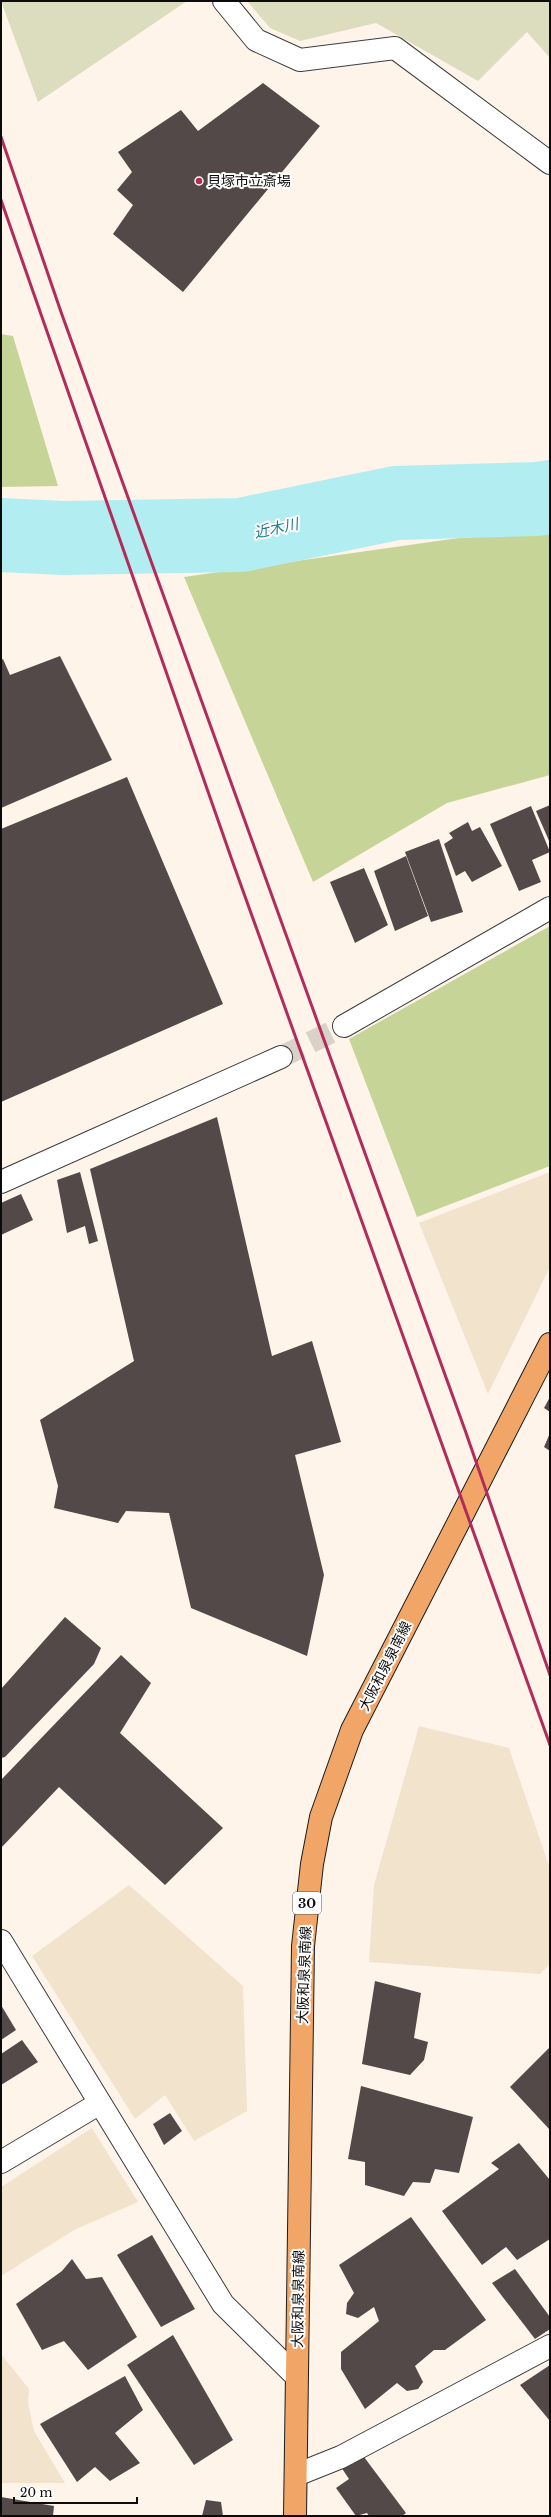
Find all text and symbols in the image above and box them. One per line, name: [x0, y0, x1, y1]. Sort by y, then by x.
place label: 貝塚市立斎場: [207, 172, 291, 190]
marker: 貝塚市立斎場: [194, 176, 204, 186]
water label: 近木川: [252, 514, 302, 542]
street label: 大阪和泉泉南線: [355, 1618, 415, 1714]
road number: 30: [293, 1892, 321, 1914]
street label: 大阪和泉泉南線: [293, 1926, 315, 2024]
street label: 大阪和泉泉南線: [288, 2250, 308, 2348]
scale bar: [14, 2479, 137, 2505]
text: 20 m: [20, 2485, 52, 2500]

